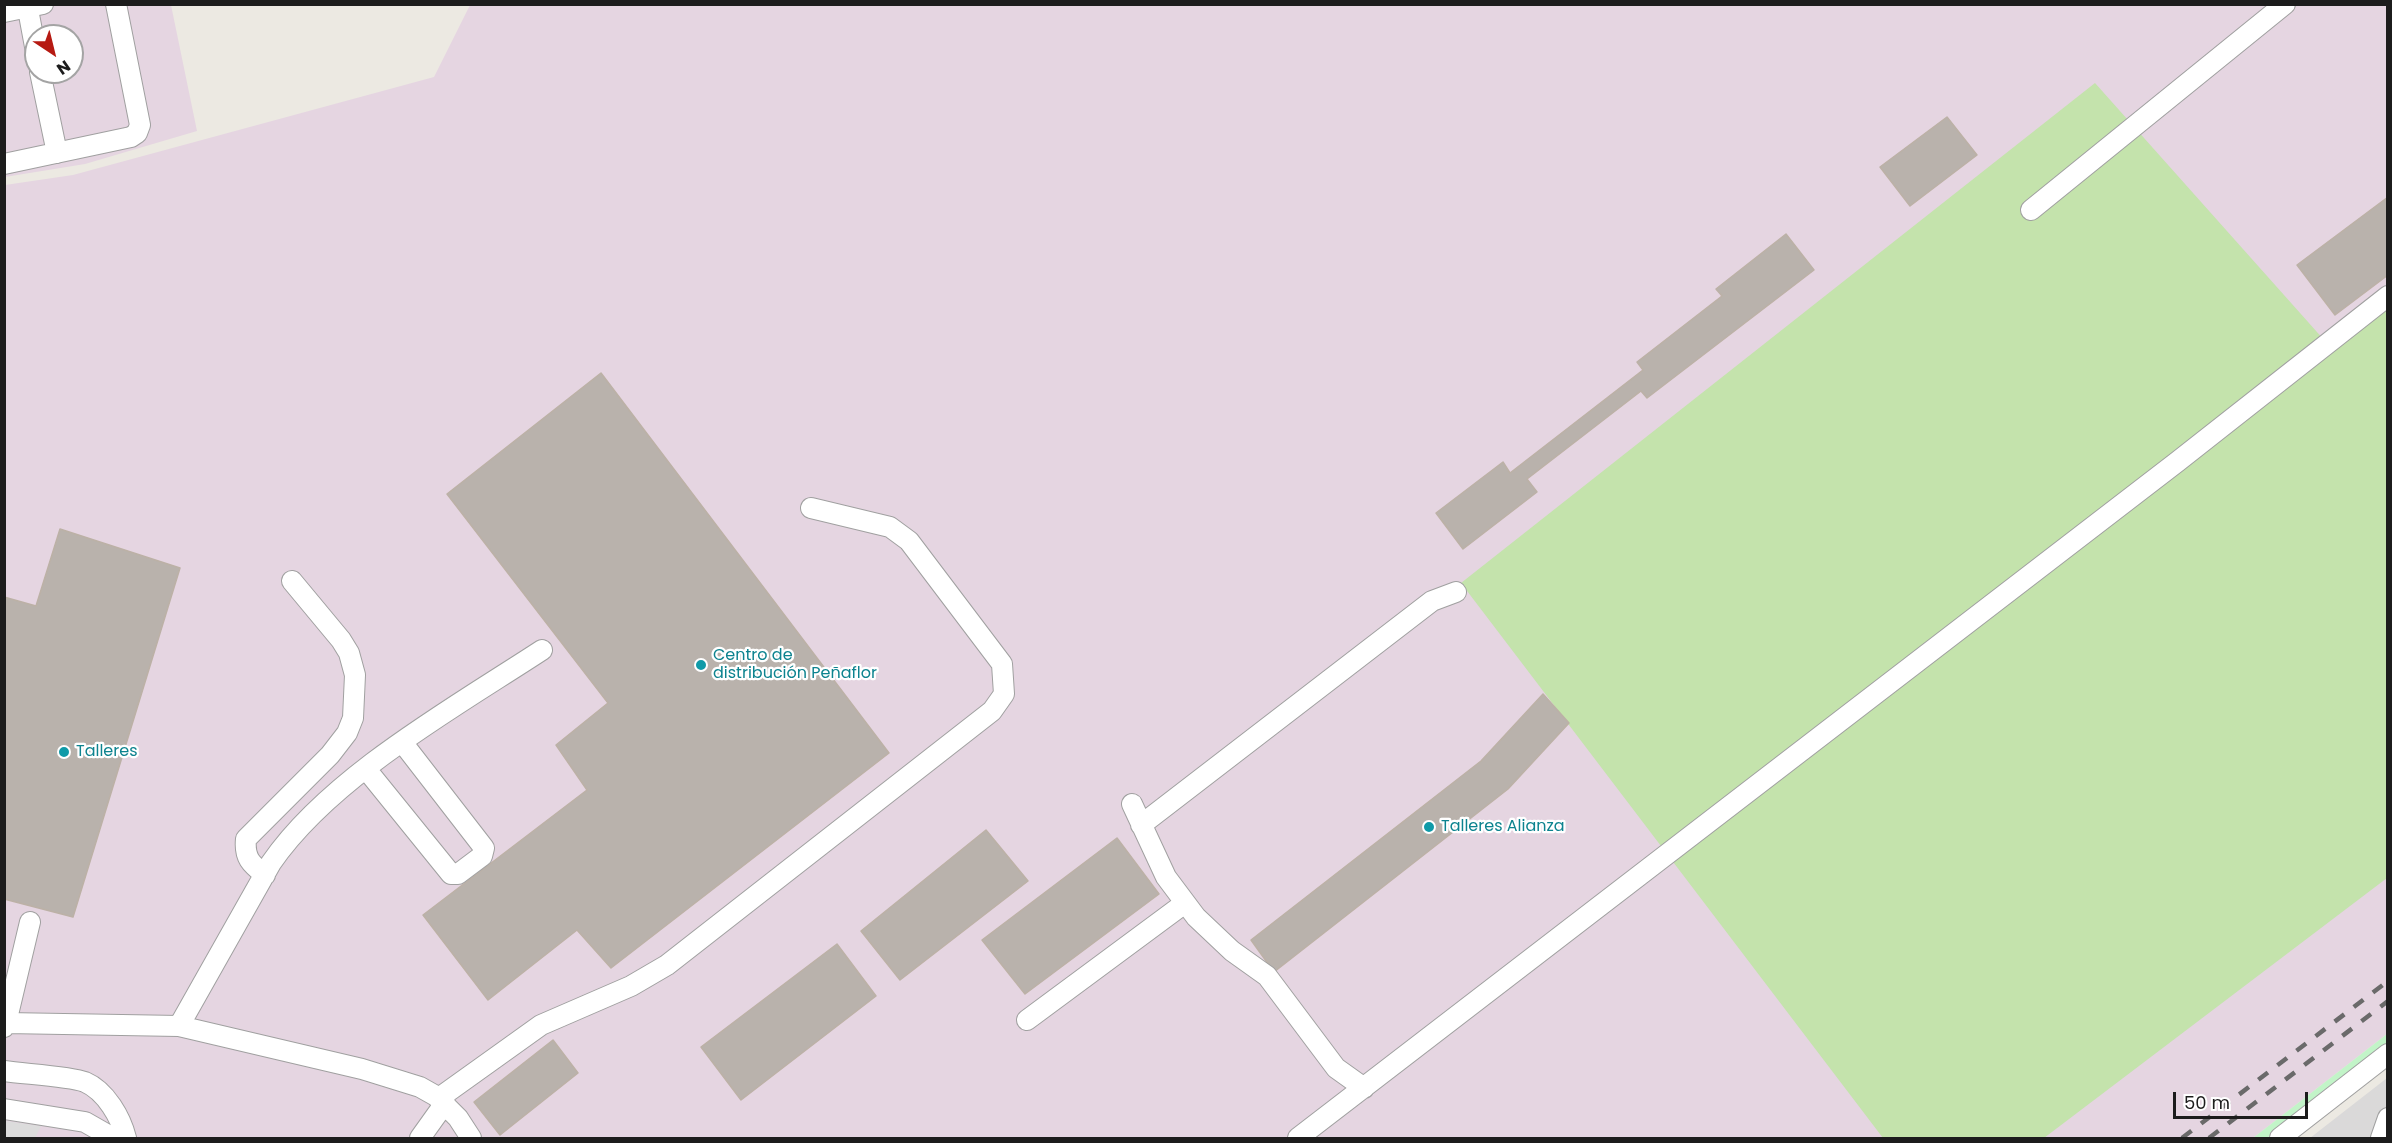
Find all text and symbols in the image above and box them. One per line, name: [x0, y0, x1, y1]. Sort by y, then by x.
north arrow: [24, 24, 84, 84]
text: N: [52, 55, 75, 80]
place label: Centro de distribución Peñaflor: [713, 646, 877, 684]
marker: Centro de distribución Peñaflor: [694, 658, 708, 672]
place label: Talleres: [76, 742, 138, 762]
marker: Talleres: [57, 745, 71, 759]
place label: Talleres Alianza: [1441, 817, 1565, 837]
marker: Talleres Alianza: [1422, 820, 1436, 834]
scale bar: [2176, 1080, 2311, 1118]
text: 50 m: [2184, 1090, 2230, 1115]

